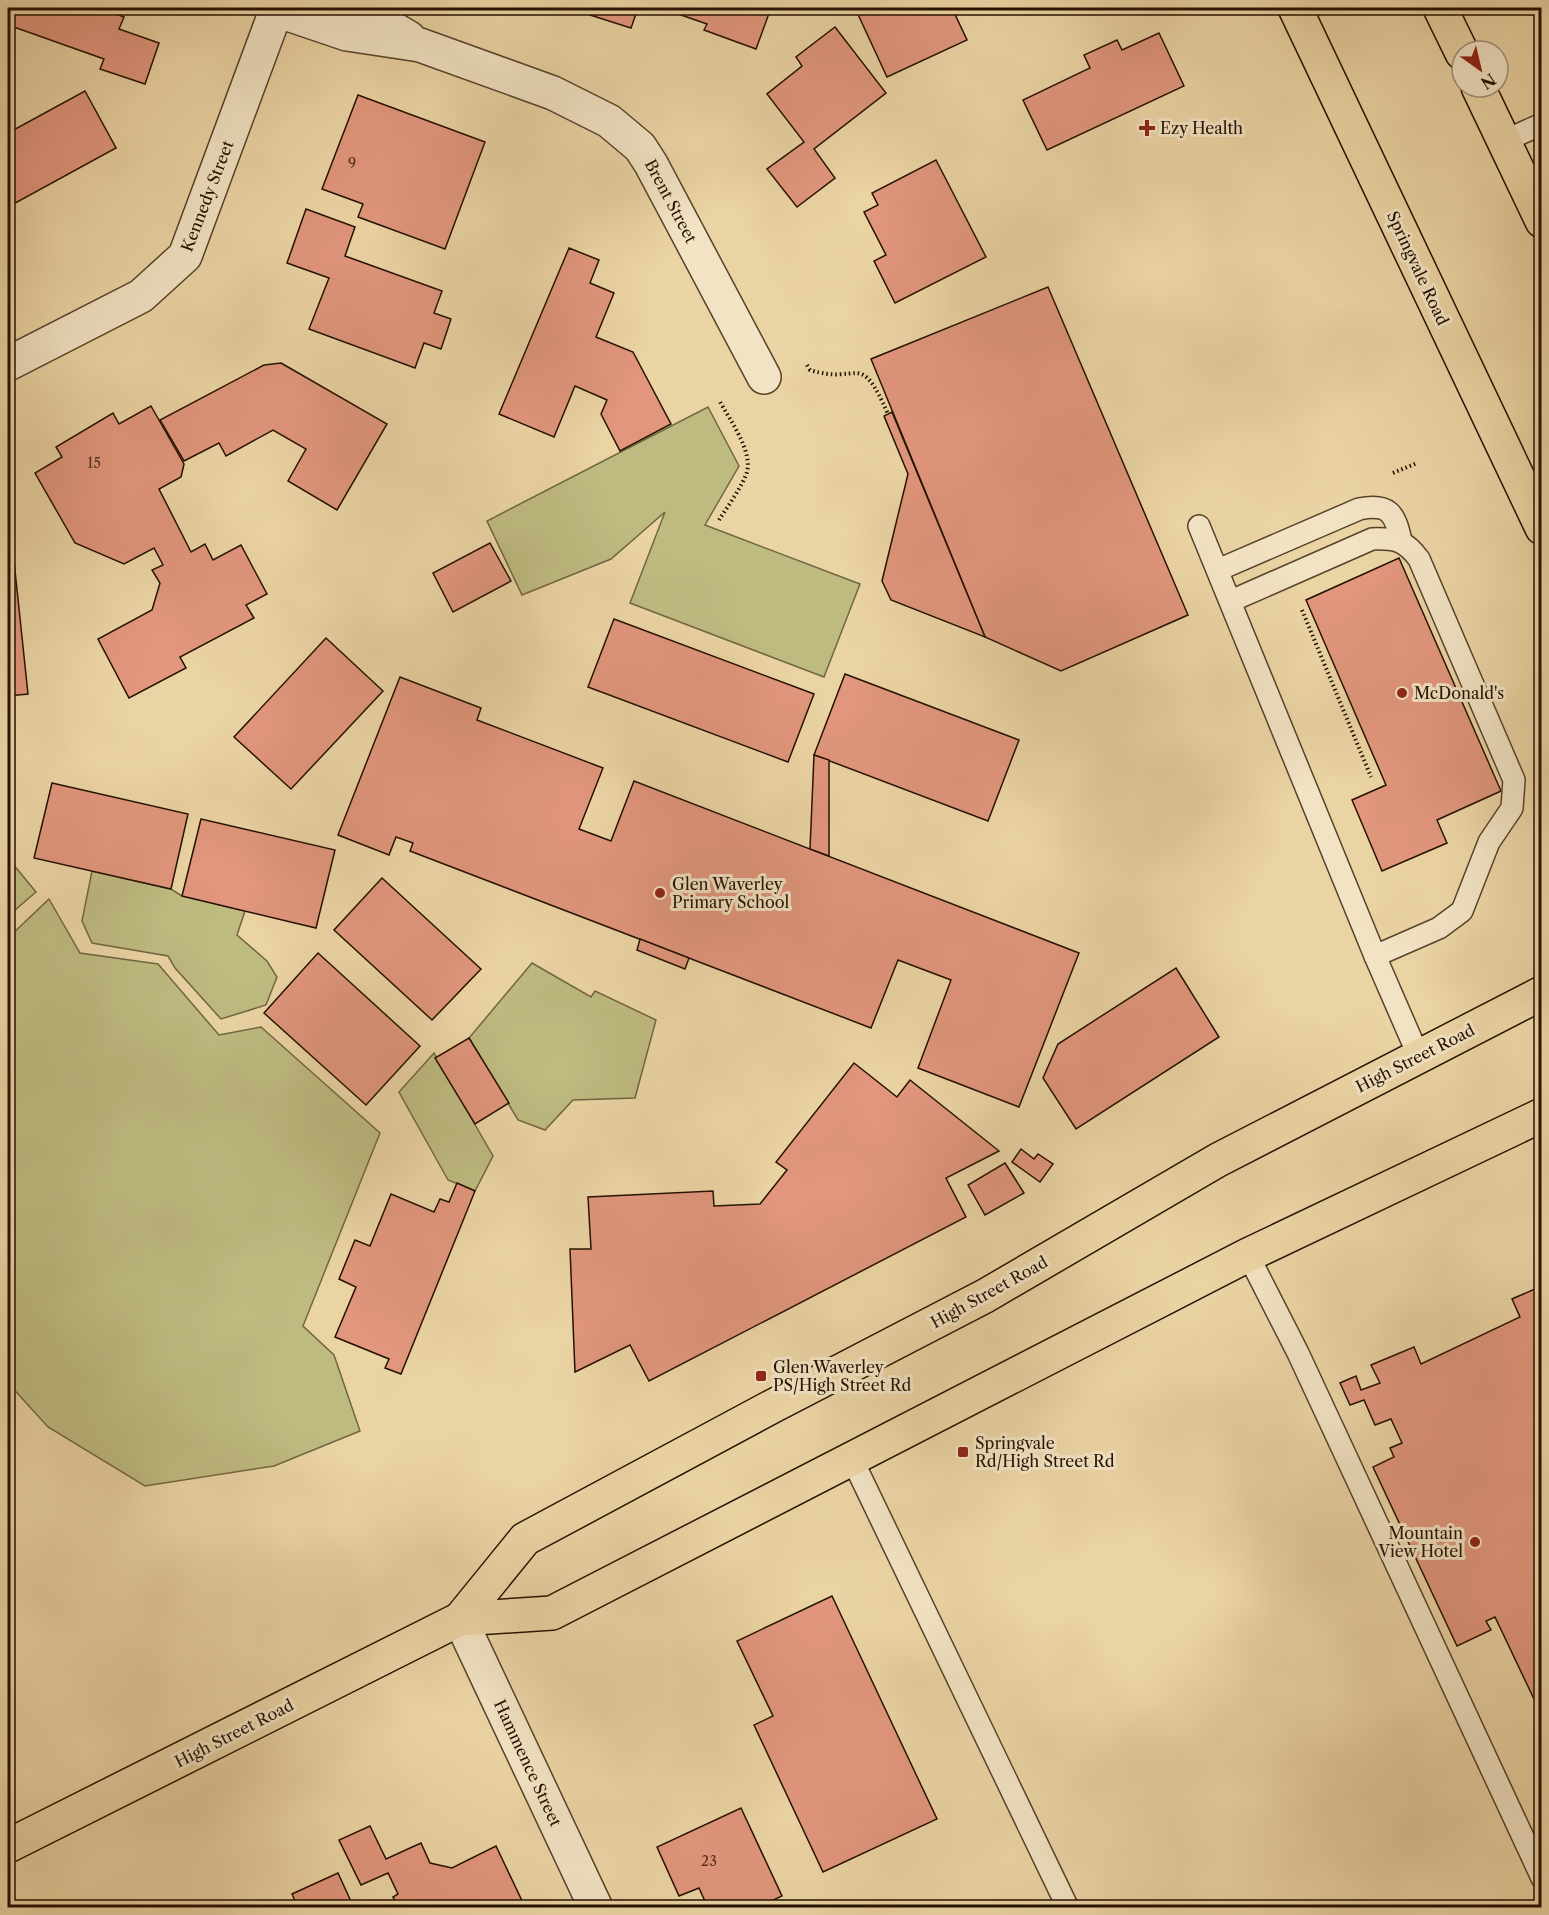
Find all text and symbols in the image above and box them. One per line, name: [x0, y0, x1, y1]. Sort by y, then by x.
north arrow: [1450, 39, 1510, 99]
text: N: [1477, 69, 1500, 94]
place label: Ezy Health: [1160, 118, 1243, 138]
marker: Ezy Health: [1138, 119, 1156, 137]
street label: Kennedy Street: [177, 137, 238, 254]
house number: 9: [348, 154, 356, 172]
street label: Brent Street: [641, 156, 702, 247]
street label: Springvale Road: [1383, 208, 1453, 328]
house number: 15: [87, 454, 101, 472]
place label: McDonald's: [1414, 683, 1504, 703]
marker: McDonald's: [1395, 686, 1409, 700]
place label: Glen Waverley Primary School: [672, 874, 790, 912]
marker: Glen Waverley Primary School: [653, 886, 667, 900]
street label: High Street Road: [1352, 1019, 1478, 1097]
street label: High Street Road: [927, 1252, 1051, 1332]
place label: Glen Waverley PS/High Street Rd: [773, 1357, 911, 1395]
marker: Glen Waverley PS/High Street Rd: [754, 1369, 768, 1383]
place label: Springvale Rd/High Street Rd: [975, 1433, 1115, 1471]
marker: Springvale Rd/High Street Rd: [956, 1445, 970, 1459]
place label: Mountain View Hotel: [1377, 1523, 1463, 1561]
marker: Mountain View Hotel: [1468, 1535, 1482, 1549]
street label: High Street Road: [171, 1694, 297, 1772]
street label: Hammence Street: [490, 1696, 566, 1830]
house number: 23: [701, 1852, 717, 1870]

